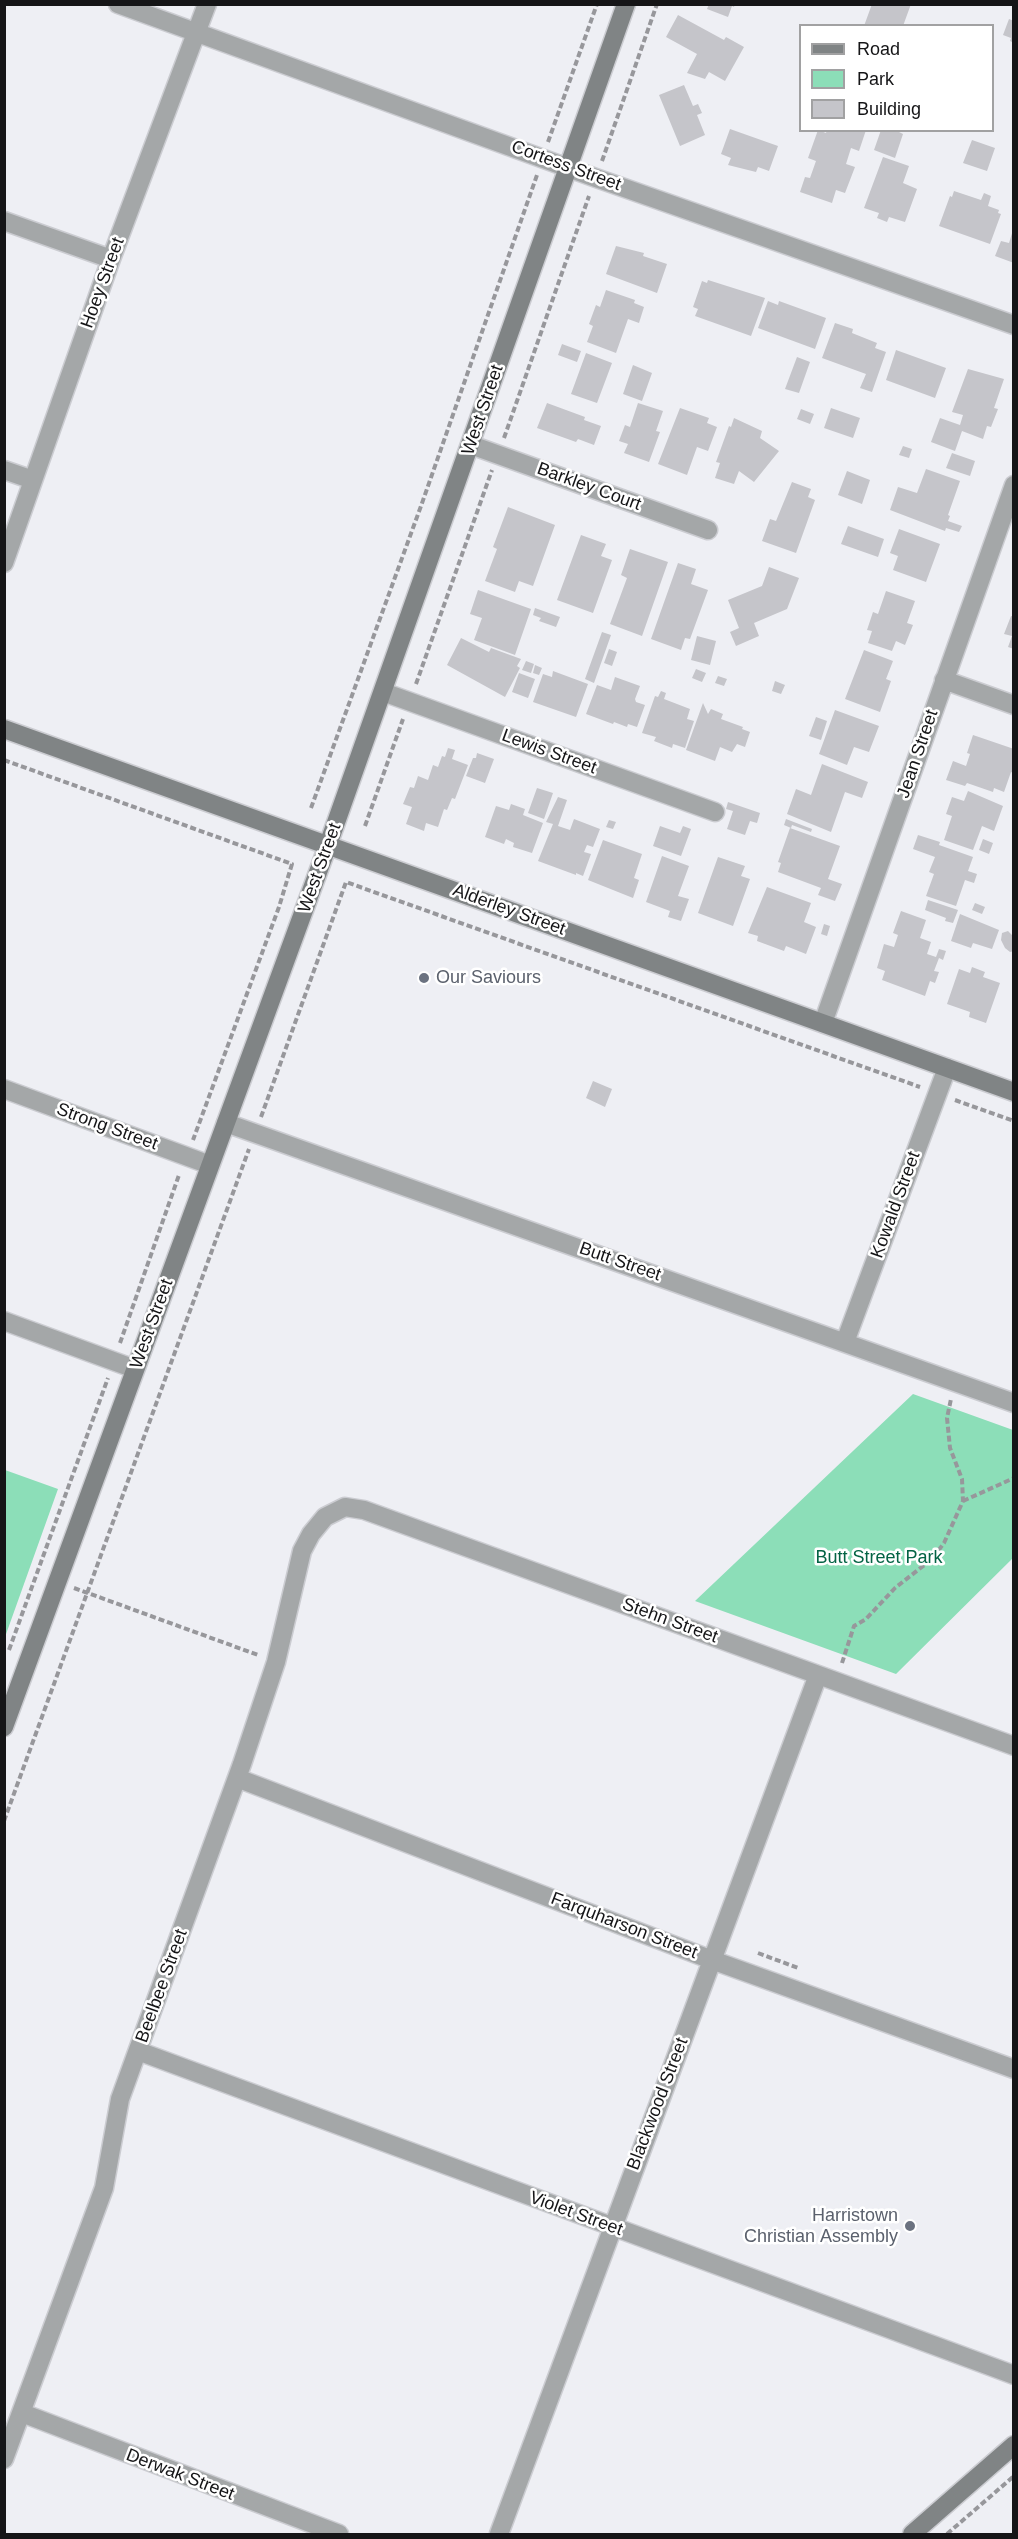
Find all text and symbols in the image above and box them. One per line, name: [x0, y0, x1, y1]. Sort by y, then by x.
legend: [799, 24, 994, 132]
text: Road: [857, 39, 900, 59]
text: Park: [857, 69, 894, 89]
text: Building: [857, 99, 921, 119]
street label: Cortess Street: [508, 136, 624, 196]
street label: Hoey Street: [77, 235, 129, 331]
street label: West Street: [458, 362, 508, 458]
street label: Barkley Court: [534, 458, 644, 516]
street label: Jean Street: [893, 707, 943, 801]
street label: Lewis Street: [499, 725, 599, 779]
street label: West Street: [294, 820, 346, 916]
street label: Alderley Street: [450, 880, 568, 940]
place label: Our Saviours: [436, 967, 541, 989]
marker: Our Saviours: [417, 971, 431, 985]
street label: Strong Street: [53, 1099, 161, 1155]
street label: Kowald Street: [867, 1149, 925, 1261]
street label: Butt Street: [576, 1238, 664, 1286]
street label: West Street: [126, 1276, 178, 1372]
park label: Butt Street Park: [815, 1547, 943, 1569]
street label: Stehn Street: [619, 1594, 721, 1648]
street label: Farquharson Street: [548, 1888, 700, 1964]
street label: Beelbee Street: [131, 1926, 193, 2046]
street label: Blackwood Street: [623, 2035, 693, 2173]
street label: Violet Street: [526, 2187, 626, 2241]
place label: Harristown Christian Assembly: [744, 2205, 898, 2248]
marker: Harristown Christian Assembly: [903, 2219, 917, 2233]
street label: Derwak Street: [123, 2444, 237, 2506]

